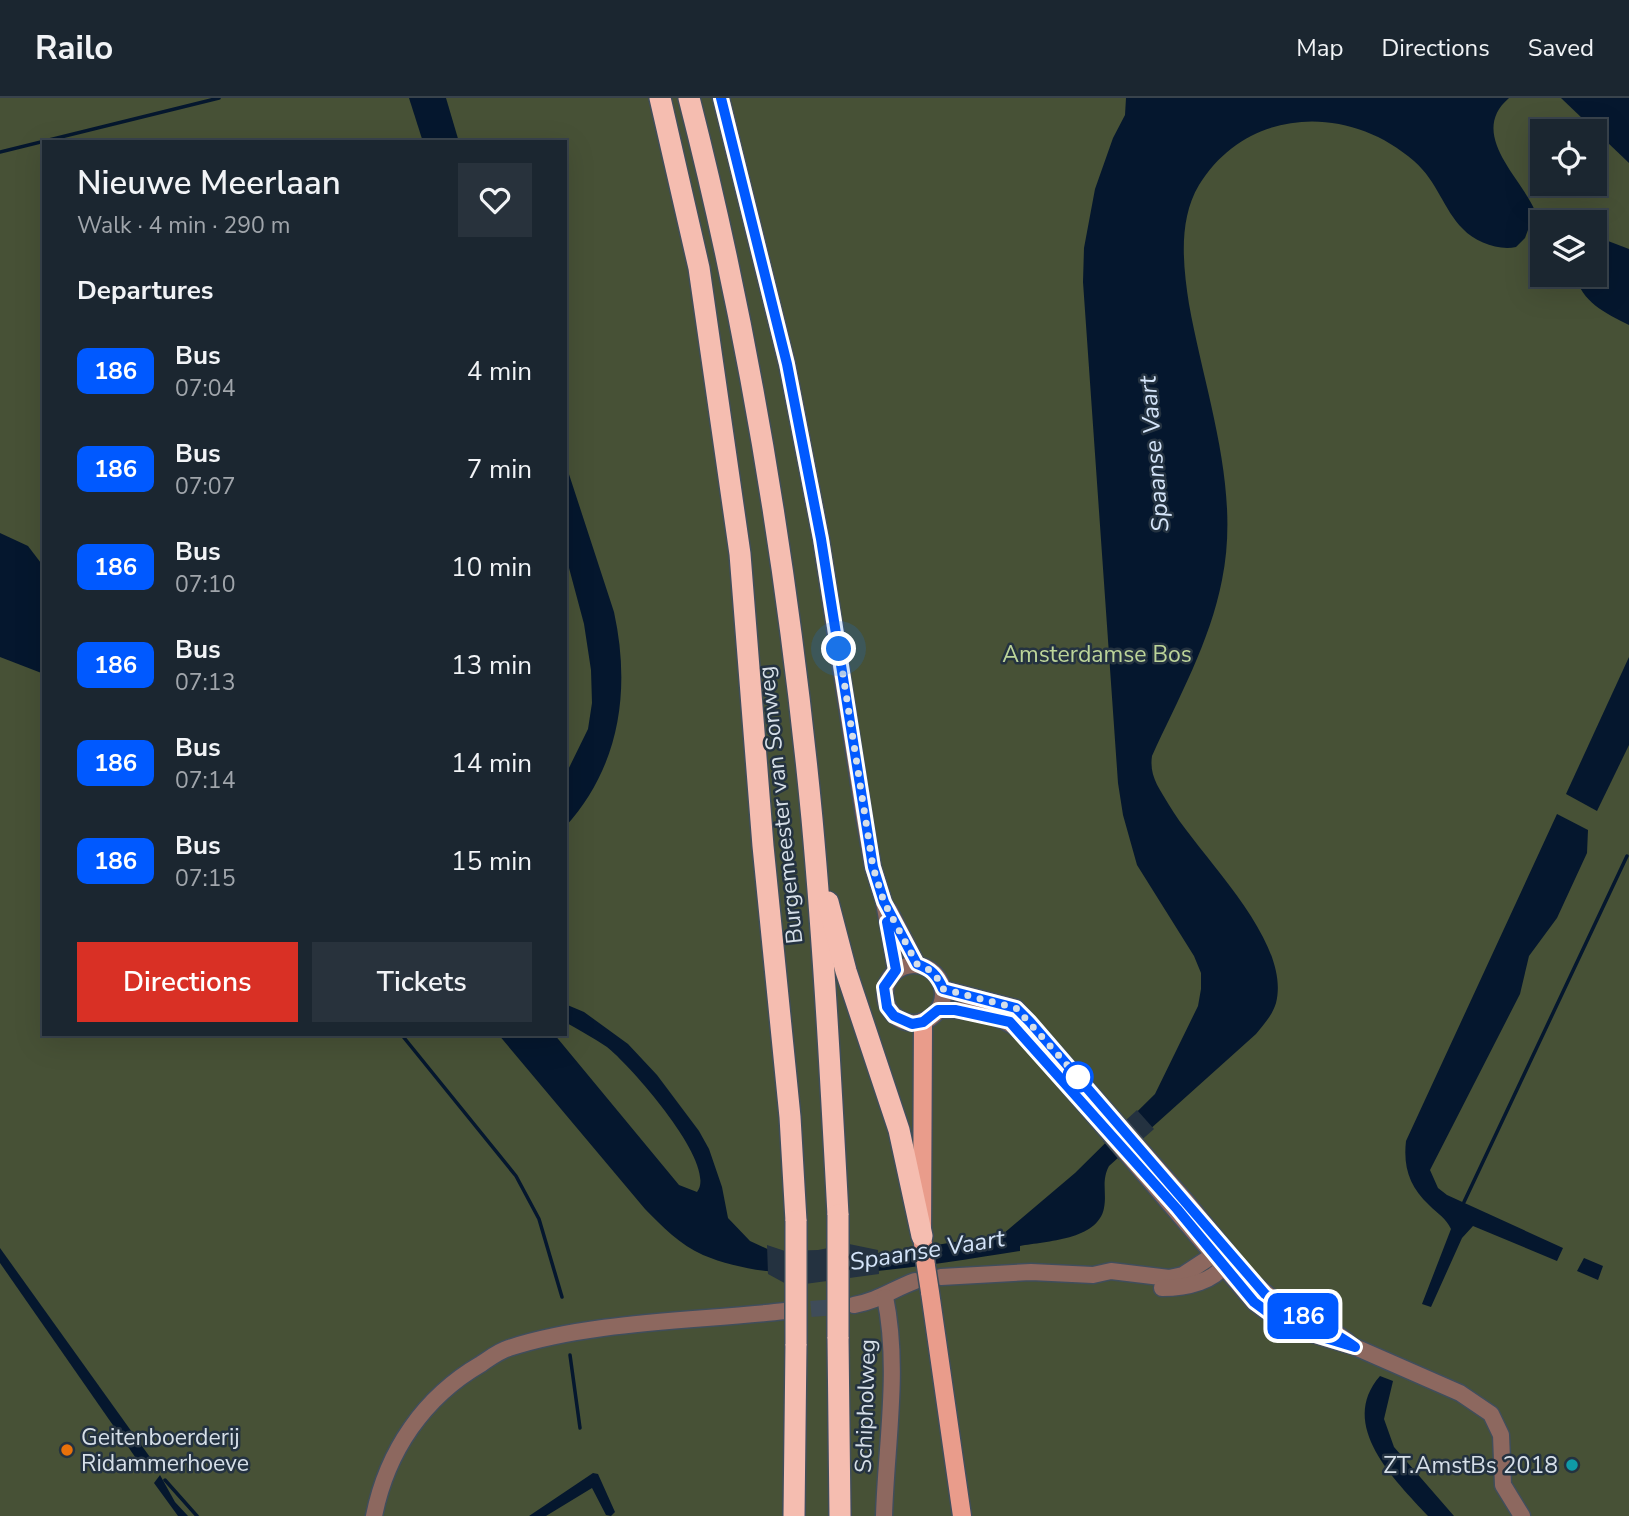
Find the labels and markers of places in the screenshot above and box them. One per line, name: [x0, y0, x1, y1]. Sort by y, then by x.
unlabelled marker: [1063, 1062, 1093, 1092]
place label: Geitenboerderij Ridammerhoeve: [81, 1422, 249, 1479]
marker: Geitenboerderij Ridammerhoeve: [59, 1442, 75, 1458]
place label: ZT.AmstBs 2018: [1383, 1450, 1558, 1481]
marker: ZT.AmstBs 2018: [1564, 1457, 1580, 1473]

